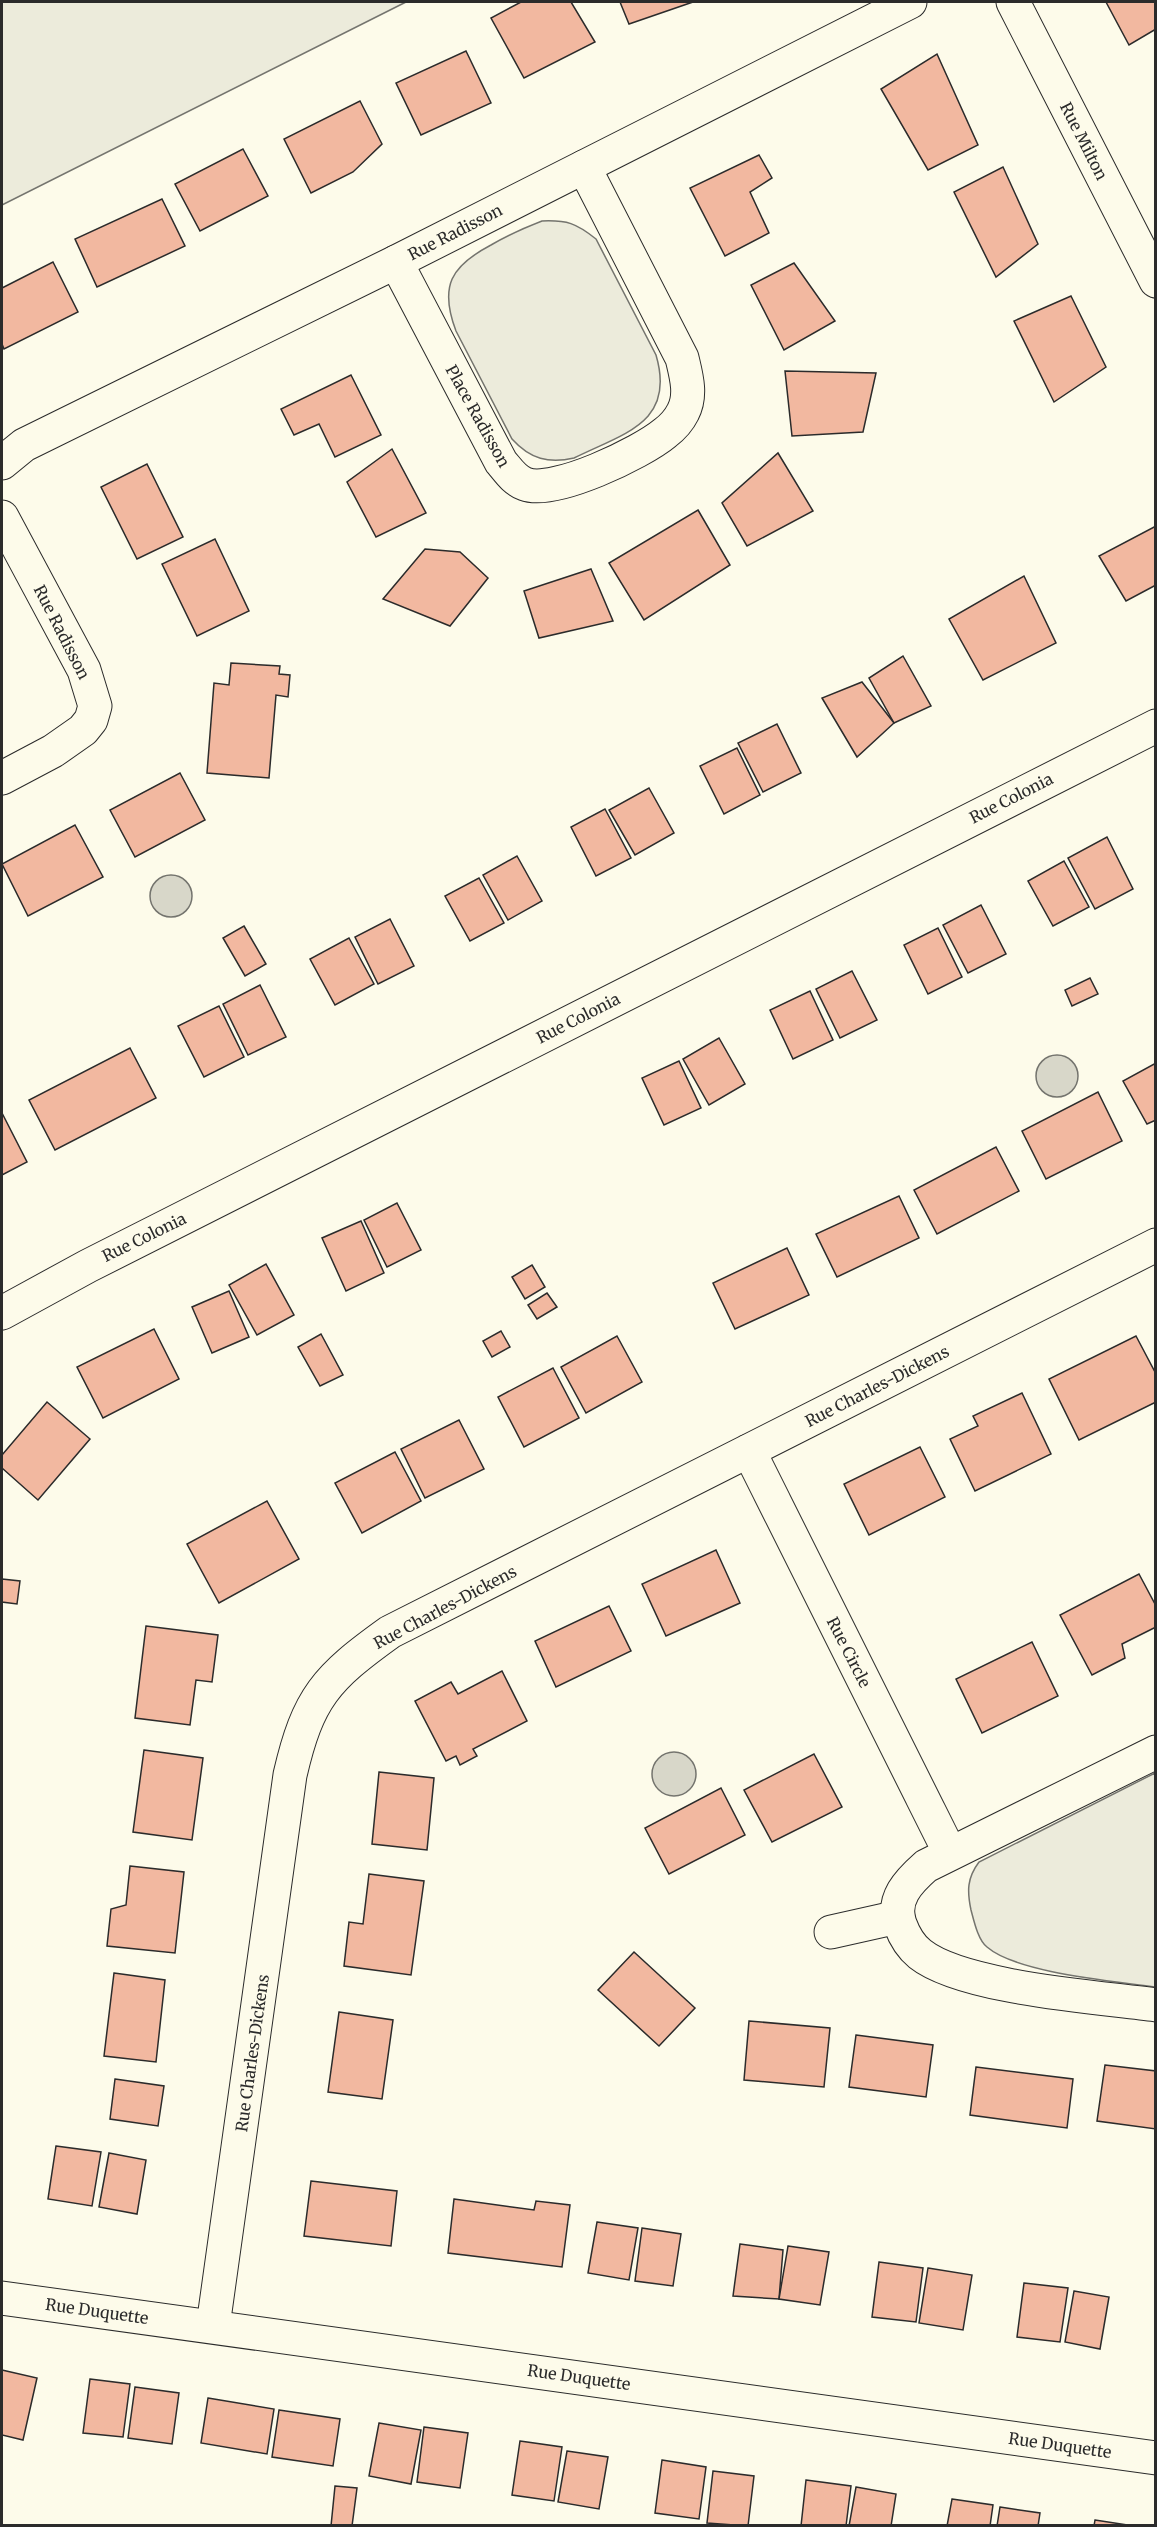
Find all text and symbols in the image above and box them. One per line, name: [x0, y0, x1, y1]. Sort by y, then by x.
street label: Rue Milton: [1056, 99, 1112, 184]
street label: Rue Radisson: [404, 199, 506, 264]
street label: Place Radisson: [442, 361, 515, 471]
street label: Rue Radisson: [30, 581, 95, 683]
street label: Rue Colonia: [966, 768, 1056, 828]
street label: Rue Colonia: [533, 988, 623, 1048]
street label: Rue Colonia: [99, 1208, 190, 1266]
street label: Rue Charles-Dickens: [802, 1341, 953, 1431]
street label: Rue Charles-Dickens: [370, 1561, 520, 1653]
street label: Rue Circle: [823, 1613, 875, 1691]
street label: Rue Charles-Dickens: [231, 1973, 273, 2133]
street label: Rue Duquette: [44, 2294, 150, 2328]
street label: Rue Duquette: [526, 2360, 632, 2394]
street label: Rue Duquette: [1007, 2428, 1113, 2462]

